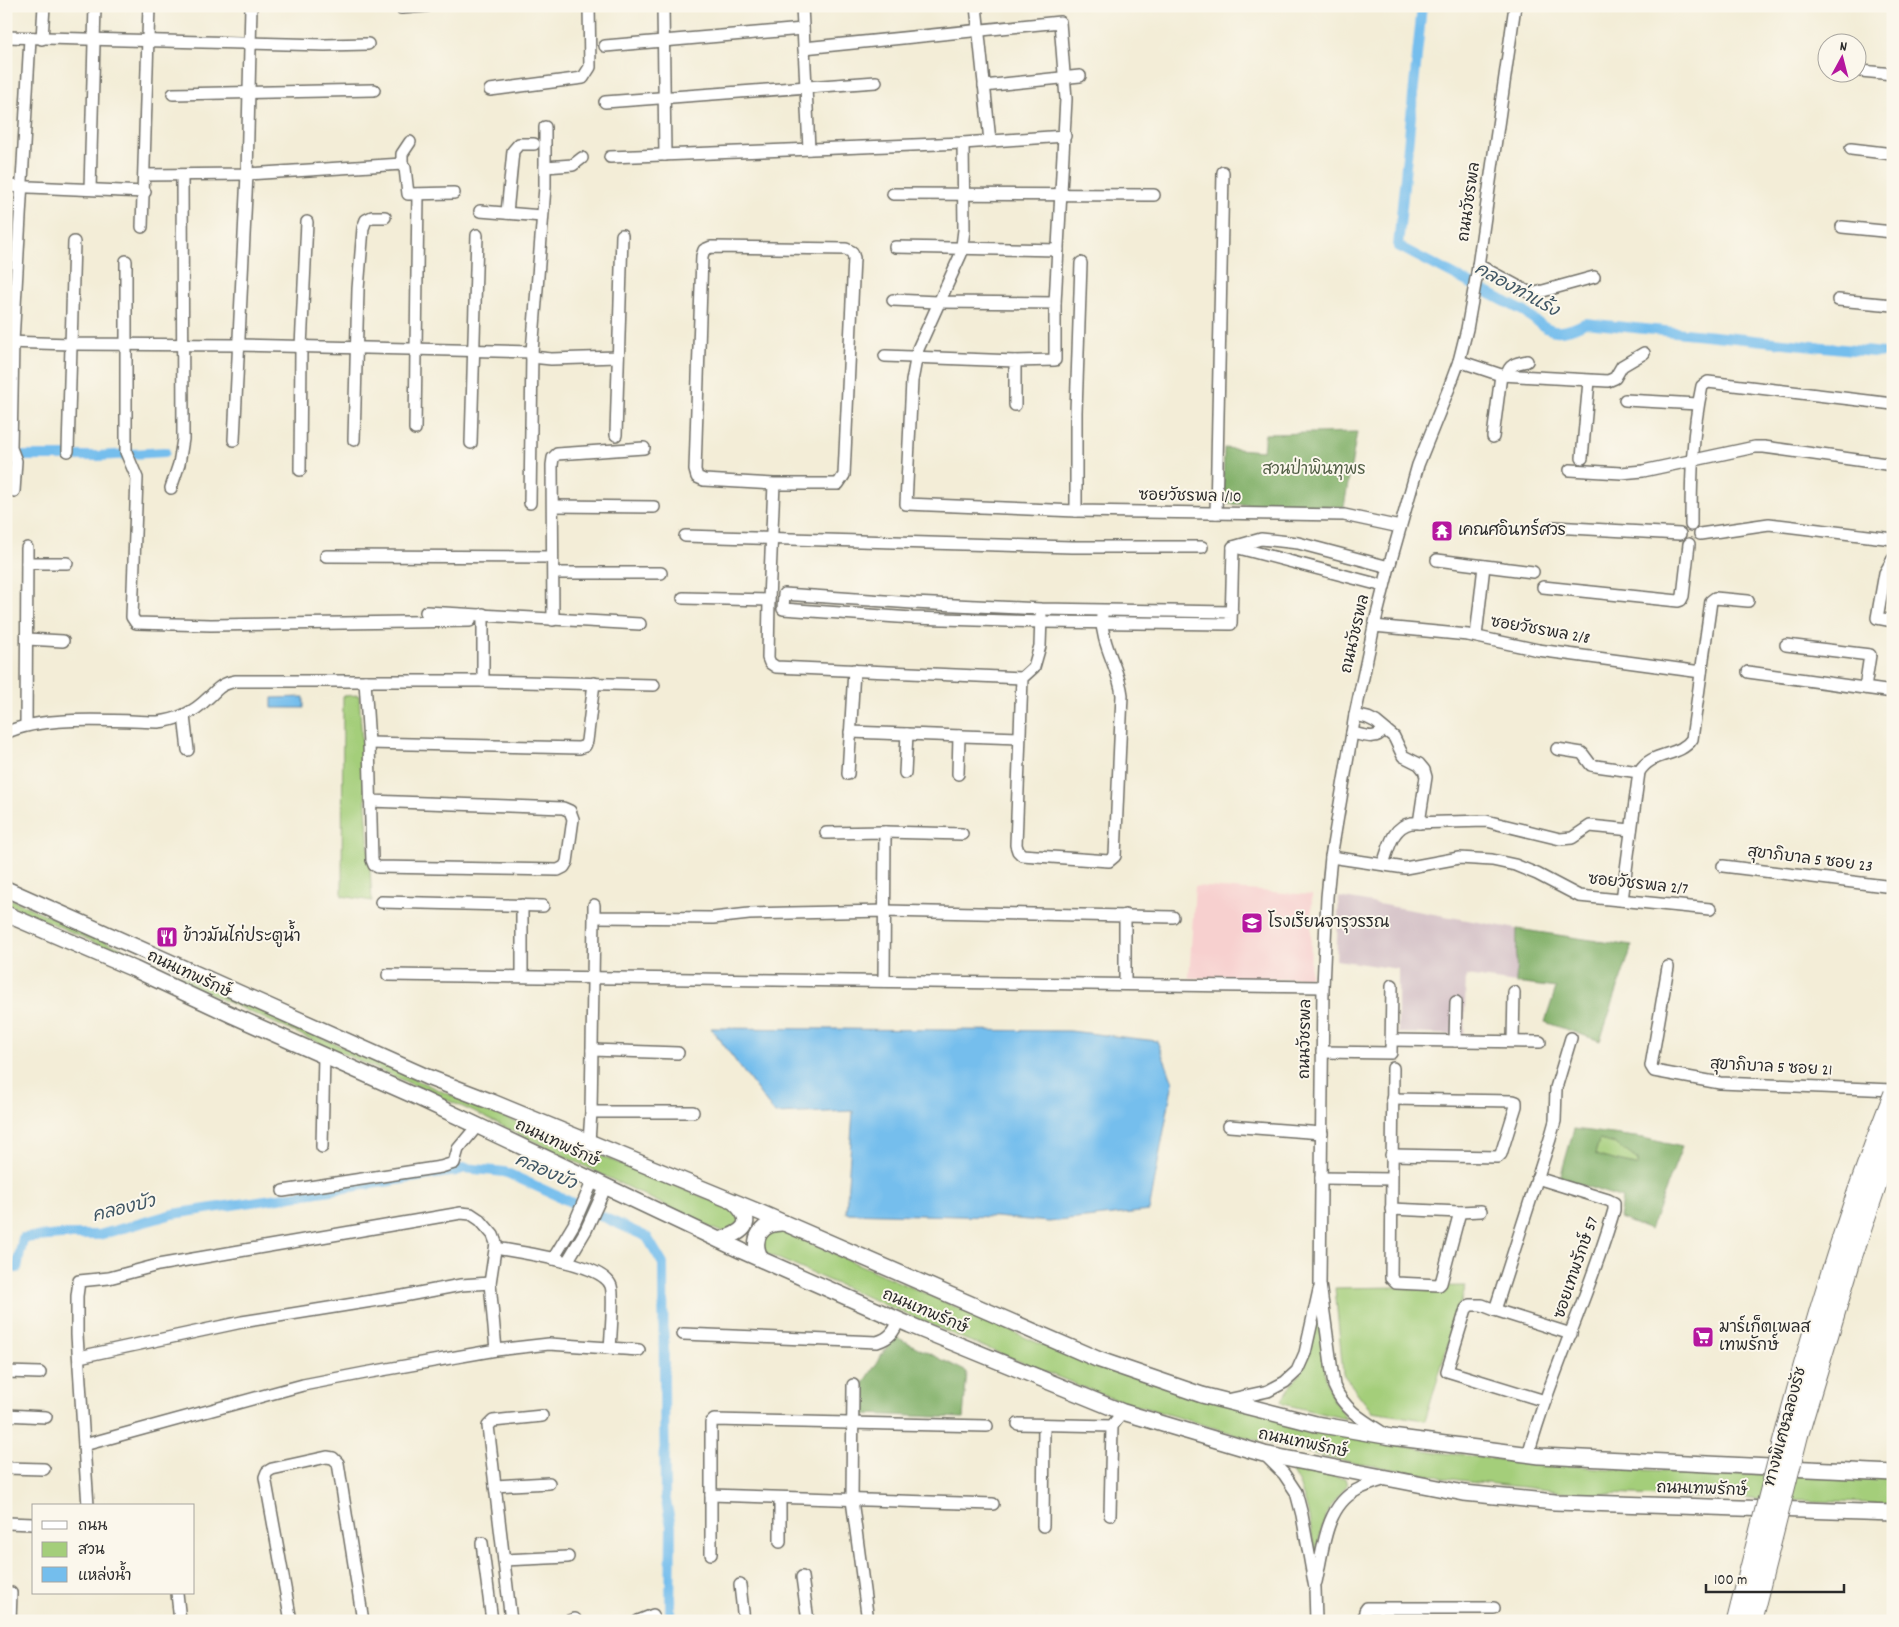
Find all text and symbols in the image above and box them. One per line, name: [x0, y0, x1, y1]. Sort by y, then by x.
north arrow: [1816, 32, 1866, 82]
text: N: [1839, 37, 1848, 57]
street label: ถนนวัชรพล: [1452, 160, 1487, 243]
water label: คลองท่าแร้ง: [1469, 256, 1565, 325]
park label: สวนป่าพินทุพร: [1262, 457, 1366, 482]
street label: ซอยวัชรพล 1/10: [1138, 484, 1242, 509]
place label: เคณศอินทร์ศวร: [1458, 518, 1566, 543]
temple icon: เคณศอินทร์ศวร: [1430, 519, 1454, 543]
street label: ถนนวัชรพล: [1335, 592, 1376, 676]
street label: ซอยวัชรพล 2/8: [1488, 610, 1592, 651]
street label: สุขาภิบาล 5 ซอย 23: [1746, 840, 1874, 879]
street label: ซอยวัชรพล 2/7: [1587, 867, 1689, 902]
place label: โรงเรียนจารุวรรณ: [1268, 910, 1389, 935]
school or university icon: โรงเรียนจารุวรรณ: [1240, 911, 1264, 935]
place label: ข้าวมันไก่ประตูน้ำ: [183, 920, 301, 949]
restaurant icon: ข้าวมันไก่ประตูน้ำ: [155, 925, 179, 949]
street label: ถนนเทพรักษ์: [143, 943, 237, 1005]
street label: ถนนวัชรพล: [1293, 999, 1318, 1079]
street label: สุขาภิบาล 5 ซอย 21: [1709, 1052, 1833, 1083]
street label: ถนนเทพรักษ์: [511, 1112, 605, 1174]
water label: คลองบัว: [511, 1149, 581, 1198]
water label: คลองบัว: [90, 1190, 159, 1230]
street label: ซอยเทพรักษ์ 57: [1547, 1213, 1605, 1322]
street label: ถนนเทพรักษ์: [878, 1282, 973, 1341]
place label: มาร์เก็ตเพลส เทพรักษ์: [1719, 1315, 1811, 1358]
supermarket icon: มาร์เก็ตเพลส เทพรักษ์: [1691, 1325, 1715, 1349]
street label: ทางพิเศษฉลองรัช: [1758, 1365, 1813, 1489]
street label: ถนนเทพรักษ์: [1256, 1421, 1352, 1465]
street label: ถนนเทพรักษ์: [1656, 1475, 1749, 1503]
legend: [32, 1504, 195, 1594]
text: ถนน: [78, 1516, 107, 1538]
text: สวน: [78, 1540, 105, 1562]
text: แหล่งน้ำ: [78, 1561, 132, 1588]
scale bar: [1706, 1562, 1844, 1594]
text: 100 m: [1714, 1570, 1747, 1592]

